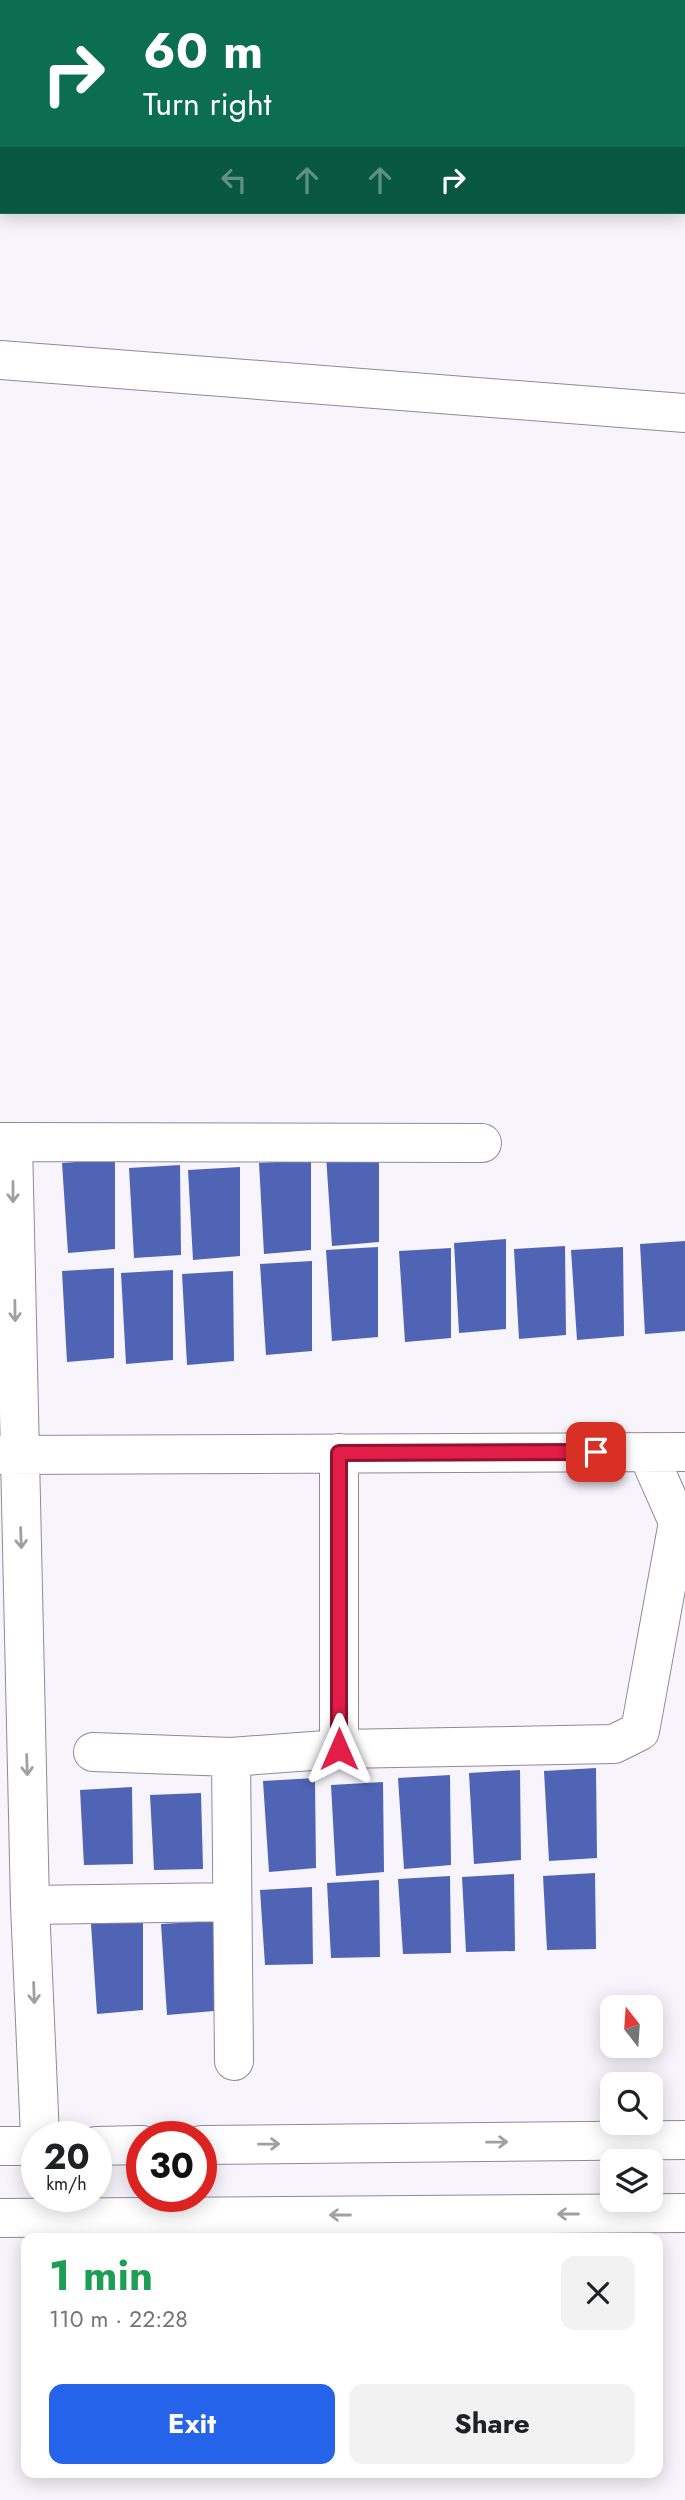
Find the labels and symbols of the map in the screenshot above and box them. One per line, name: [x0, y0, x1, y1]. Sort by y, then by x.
one-way arrow: [6, 1180, 20, 1203]
one-way arrow: [9, 1299, 22, 1322]
pin: [566, 1422, 626, 1482]
one-way arrow: [15, 1526, 28, 1549]
position arrow: [302, 1712, 376, 1786]
one-way arrow: [21, 1754, 34, 1777]
one-way arrow: [28, 1981, 41, 2004]
north arrow: [600, 1995, 663, 2058]
speed limit sign: 30: [126, 2121, 217, 2212]
one-way arrow: [485, 2135, 508, 2149]
one-way arrow: [258, 2137, 281, 2151]
one-way arrow: [557, 2207, 580, 2221]
one-way arrow: [329, 2208, 352, 2222]

